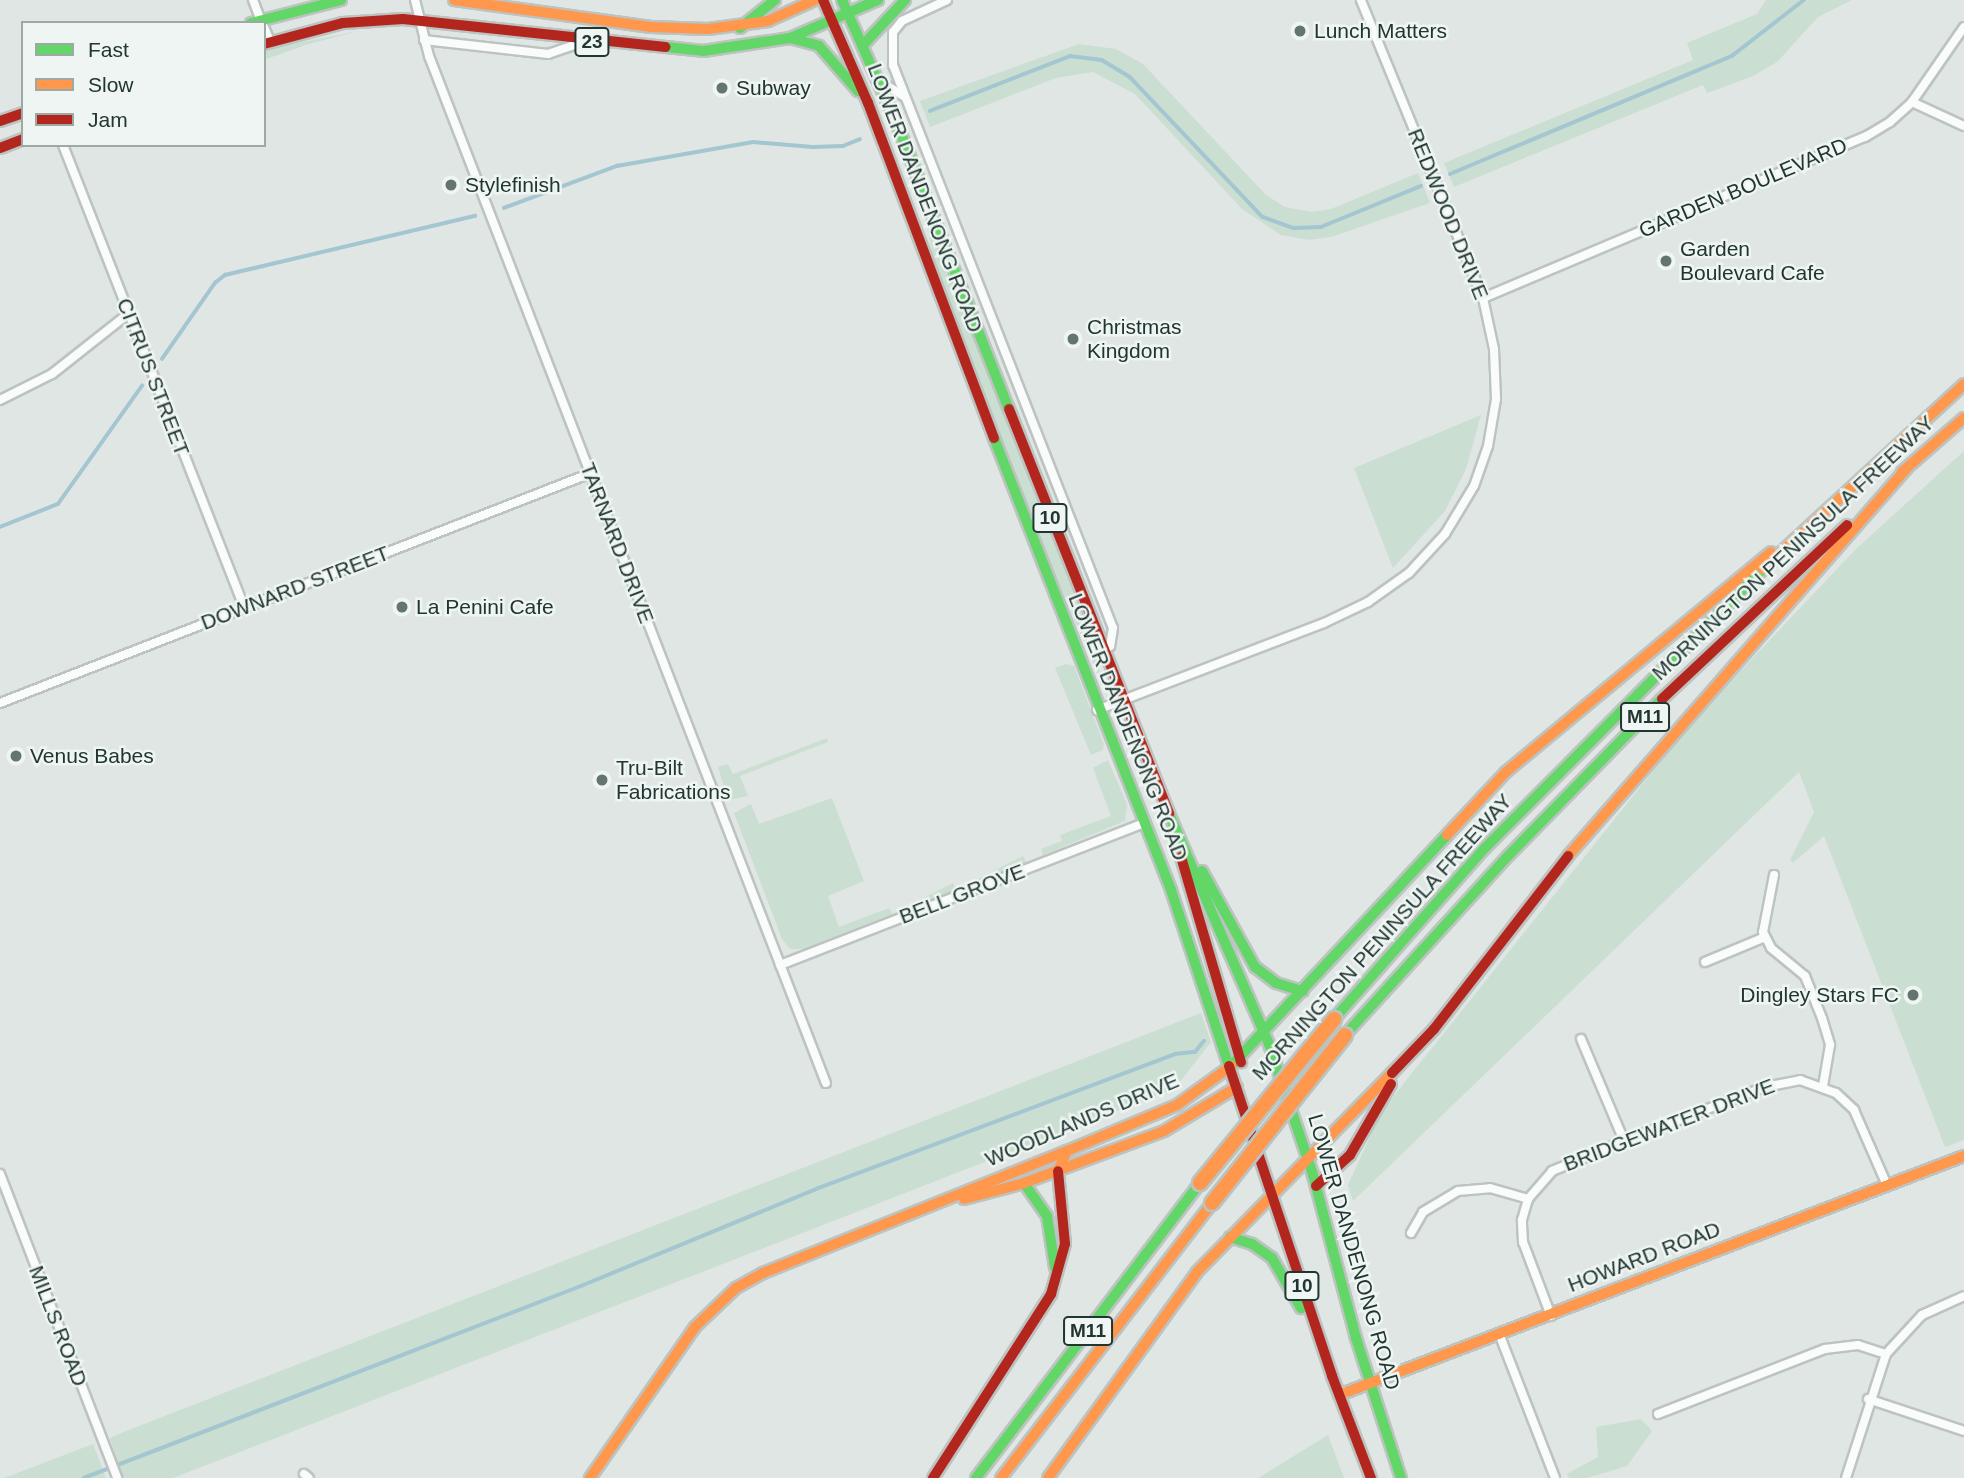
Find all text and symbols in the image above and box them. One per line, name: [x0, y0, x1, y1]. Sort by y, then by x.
place label: Lunch Matters: [1314, 18, 1447, 44]
legend: [21, 21, 266, 147]
marker: Lunch Matters: [1292, 23, 1308, 39]
road number: 23: [573, 26, 611, 58]
text: Fast: [88, 38, 129, 61]
street label: LOWER DANDENONG ROAD: [862, 60, 988, 336]
text: Slow: [88, 73, 134, 96]
place label: Subway: [736, 75, 811, 101]
marker: Subway: [714, 80, 730, 96]
text: Jam: [88, 108, 128, 131]
street label: REDWOOD DRIVE: [1402, 125, 1494, 303]
street label: GARDEN BOULEVARD: [1635, 133, 1851, 243]
place label: Stylefinish: [465, 172, 561, 198]
marker: Stylefinish: [443, 177, 459, 193]
place label: Garden Boulevard Cafe: [1680, 236, 1825, 286]
marker: Garden Boulevard Cafe: [1658, 253, 1674, 269]
street label: CITRUS STREET: [111, 295, 195, 459]
place label: Christmas Kingdom: [1087, 314, 1182, 364]
marker: Christmas Kingdom: [1065, 331, 1081, 347]
street label: MORNINGTON PENINSULA FREEWAY: [1646, 410, 1940, 686]
street label: TARNARD DRIVE: [575, 459, 659, 627]
road number: 10: [1031, 503, 1069, 534]
street label: DOWNARD STREET: [197, 540, 393, 636]
street label: LOWER DANDENONG ROAD: [1063, 590, 1193, 864]
place label: La Penini Cafe: [416, 594, 554, 620]
marker: La Penini Cafe: [394, 599, 410, 615]
road number: M11: [1619, 702, 1671, 732]
place label: Venus Babes: [30, 743, 154, 769]
marker: Venus Babes: [8, 748, 24, 764]
place label: Tru-Bilt Fabrications: [616, 755, 730, 805]
marker: Tru-Bilt Fabrications: [594, 772, 610, 788]
street label: MORNINGTON PENINSULA FREEWAY: [1246, 788, 1518, 1086]
street label: BELL GROVE: [895, 858, 1029, 930]
place label: Dingley Stars FC: [1740, 982, 1899, 1008]
marker: Dingley Stars FC: [1905, 987, 1921, 1003]
street label: WOODLANDS DRIVE: [981, 1068, 1183, 1172]
street label: BRIDGEWATER DRIVE: [1560, 1073, 1778, 1177]
street label: LOWER DANDENONG ROAD: [1302, 1111, 1406, 1393]
street label: HOWARD ROAD: [1564, 1216, 1724, 1298]
street label: MILLS ROAD: [23, 1262, 93, 1390]
road number: 10: [1283, 1270, 1321, 1302]
road number: M11: [1062, 1316, 1114, 1346]

